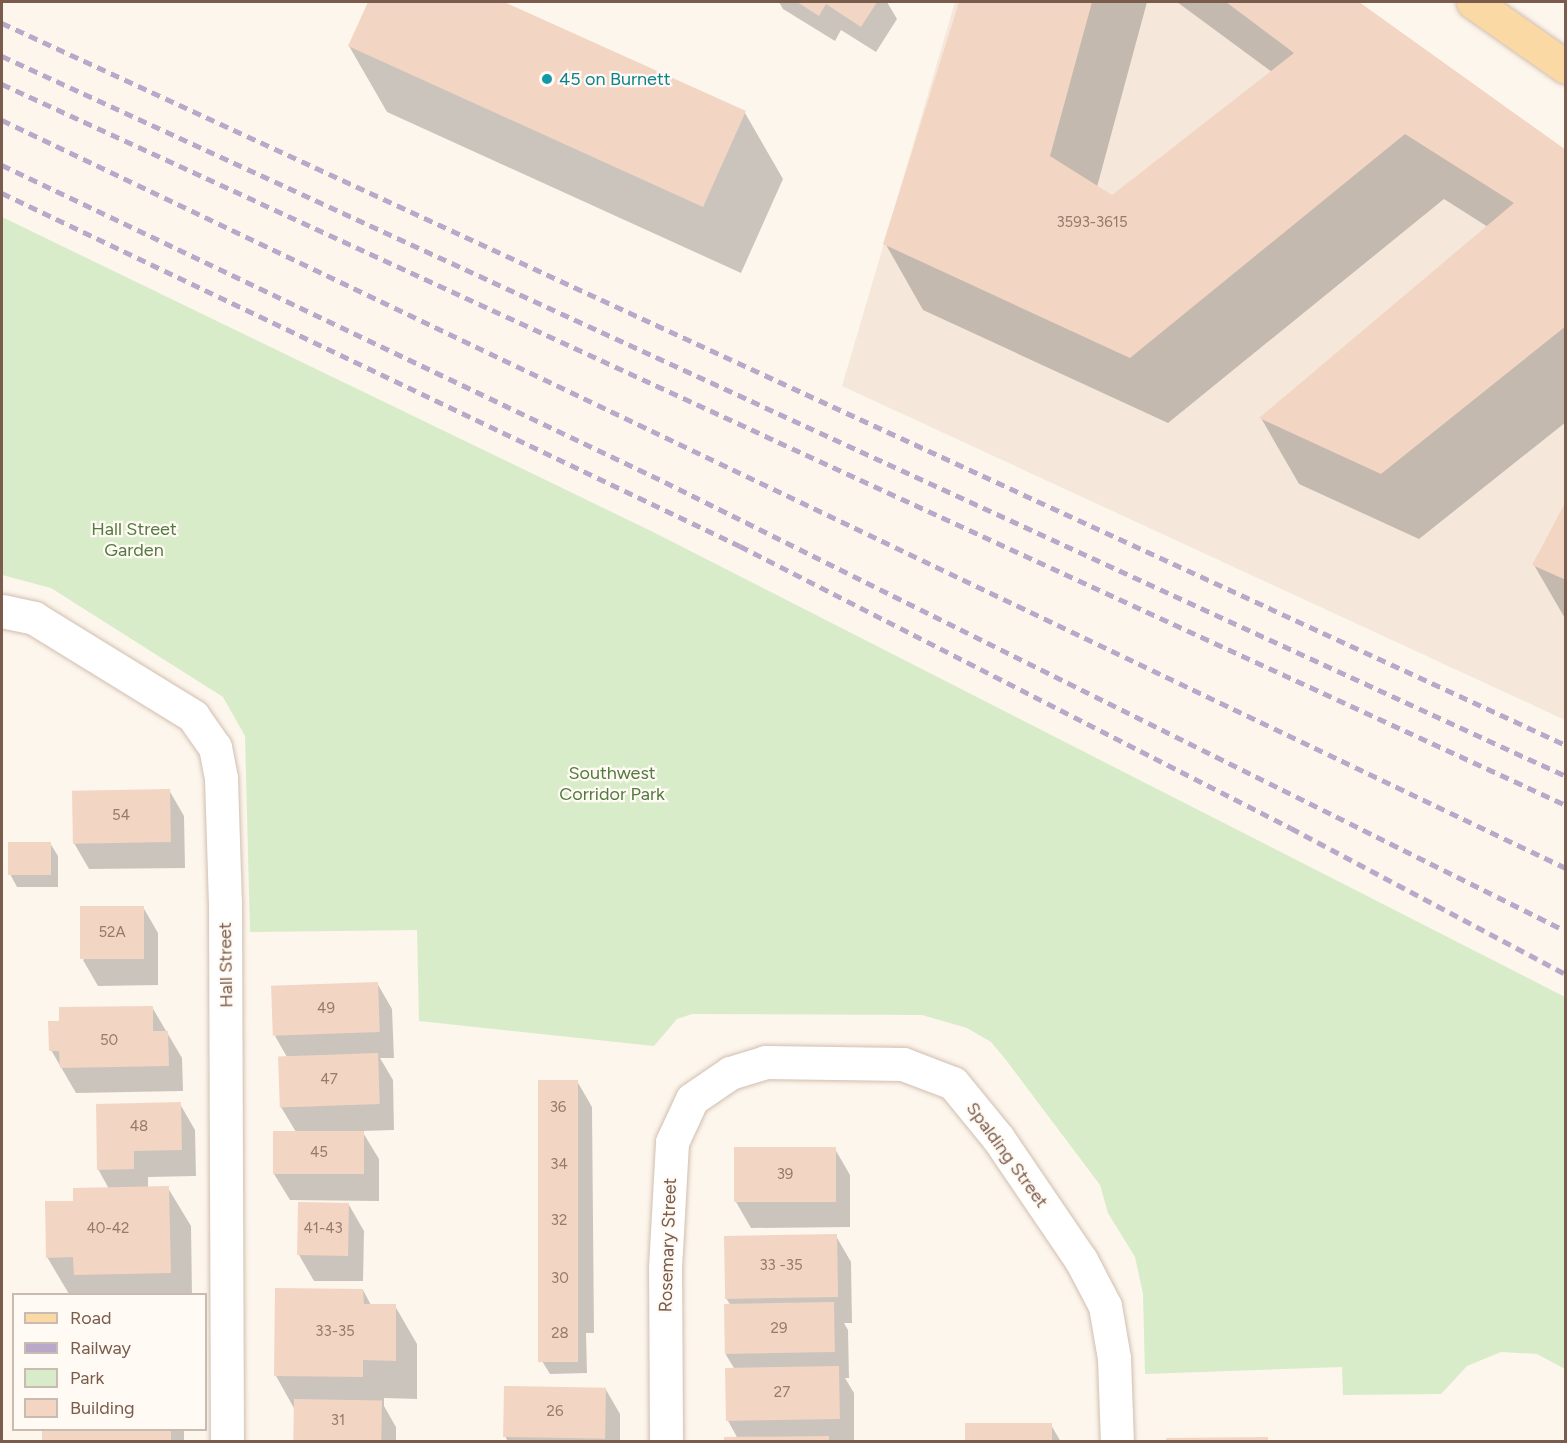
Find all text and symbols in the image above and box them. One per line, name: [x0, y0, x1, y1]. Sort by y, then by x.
place label: 45 on Burnett: [559, 68, 671, 90]
marker: 45 on Burnett: [540, 72, 554, 86]
house number: 3593-3615: [1056, 214, 1128, 232]
park label: Hall Street Garden: [91, 519, 177, 562]
park label: Southwest Corridor Park: [559, 763, 665, 806]
house number: 54: [112, 807, 130, 825]
street label: Hall Street: [214, 922, 238, 1008]
house number: 52A: [98, 924, 126, 942]
house number: 49: [317, 1000, 335, 1018]
house number: 50: [100, 1032, 118, 1050]
house number: 47: [320, 1071, 338, 1089]
street label: Spalding Street: [962, 1098, 1052, 1212]
house number: 36: [550, 1099, 566, 1117]
house number: 48: [130, 1118, 148, 1136]
house number: 45: [310, 1144, 328, 1162]
house number: 34: [550, 1156, 568, 1174]
house number: 39: [777, 1166, 793, 1184]
street label: Rosemary Street: [655, 1177, 681, 1313]
house number: 32: [551, 1212, 567, 1230]
house number: 40-42: [87, 1220, 129, 1238]
house number: 41-43: [303, 1220, 343, 1238]
house number: 33 -35: [759, 1257, 803, 1275]
house number: 30: [551, 1270, 569, 1288]
legend: [12, 1293, 207, 1431]
text: Road: [70, 1307, 111, 1329]
house number: 29: [771, 1320, 787, 1338]
house number: 33-35: [315, 1323, 355, 1341]
house number: 28: [551, 1325, 569, 1343]
text: Railway: [70, 1337, 131, 1359]
text: Park: [70, 1367, 104, 1389]
house number: 27: [774, 1384, 790, 1402]
text: Building: [70, 1397, 135, 1419]
house number: 26: [547, 1403, 563, 1421]
house number: 31: [331, 1412, 345, 1430]

